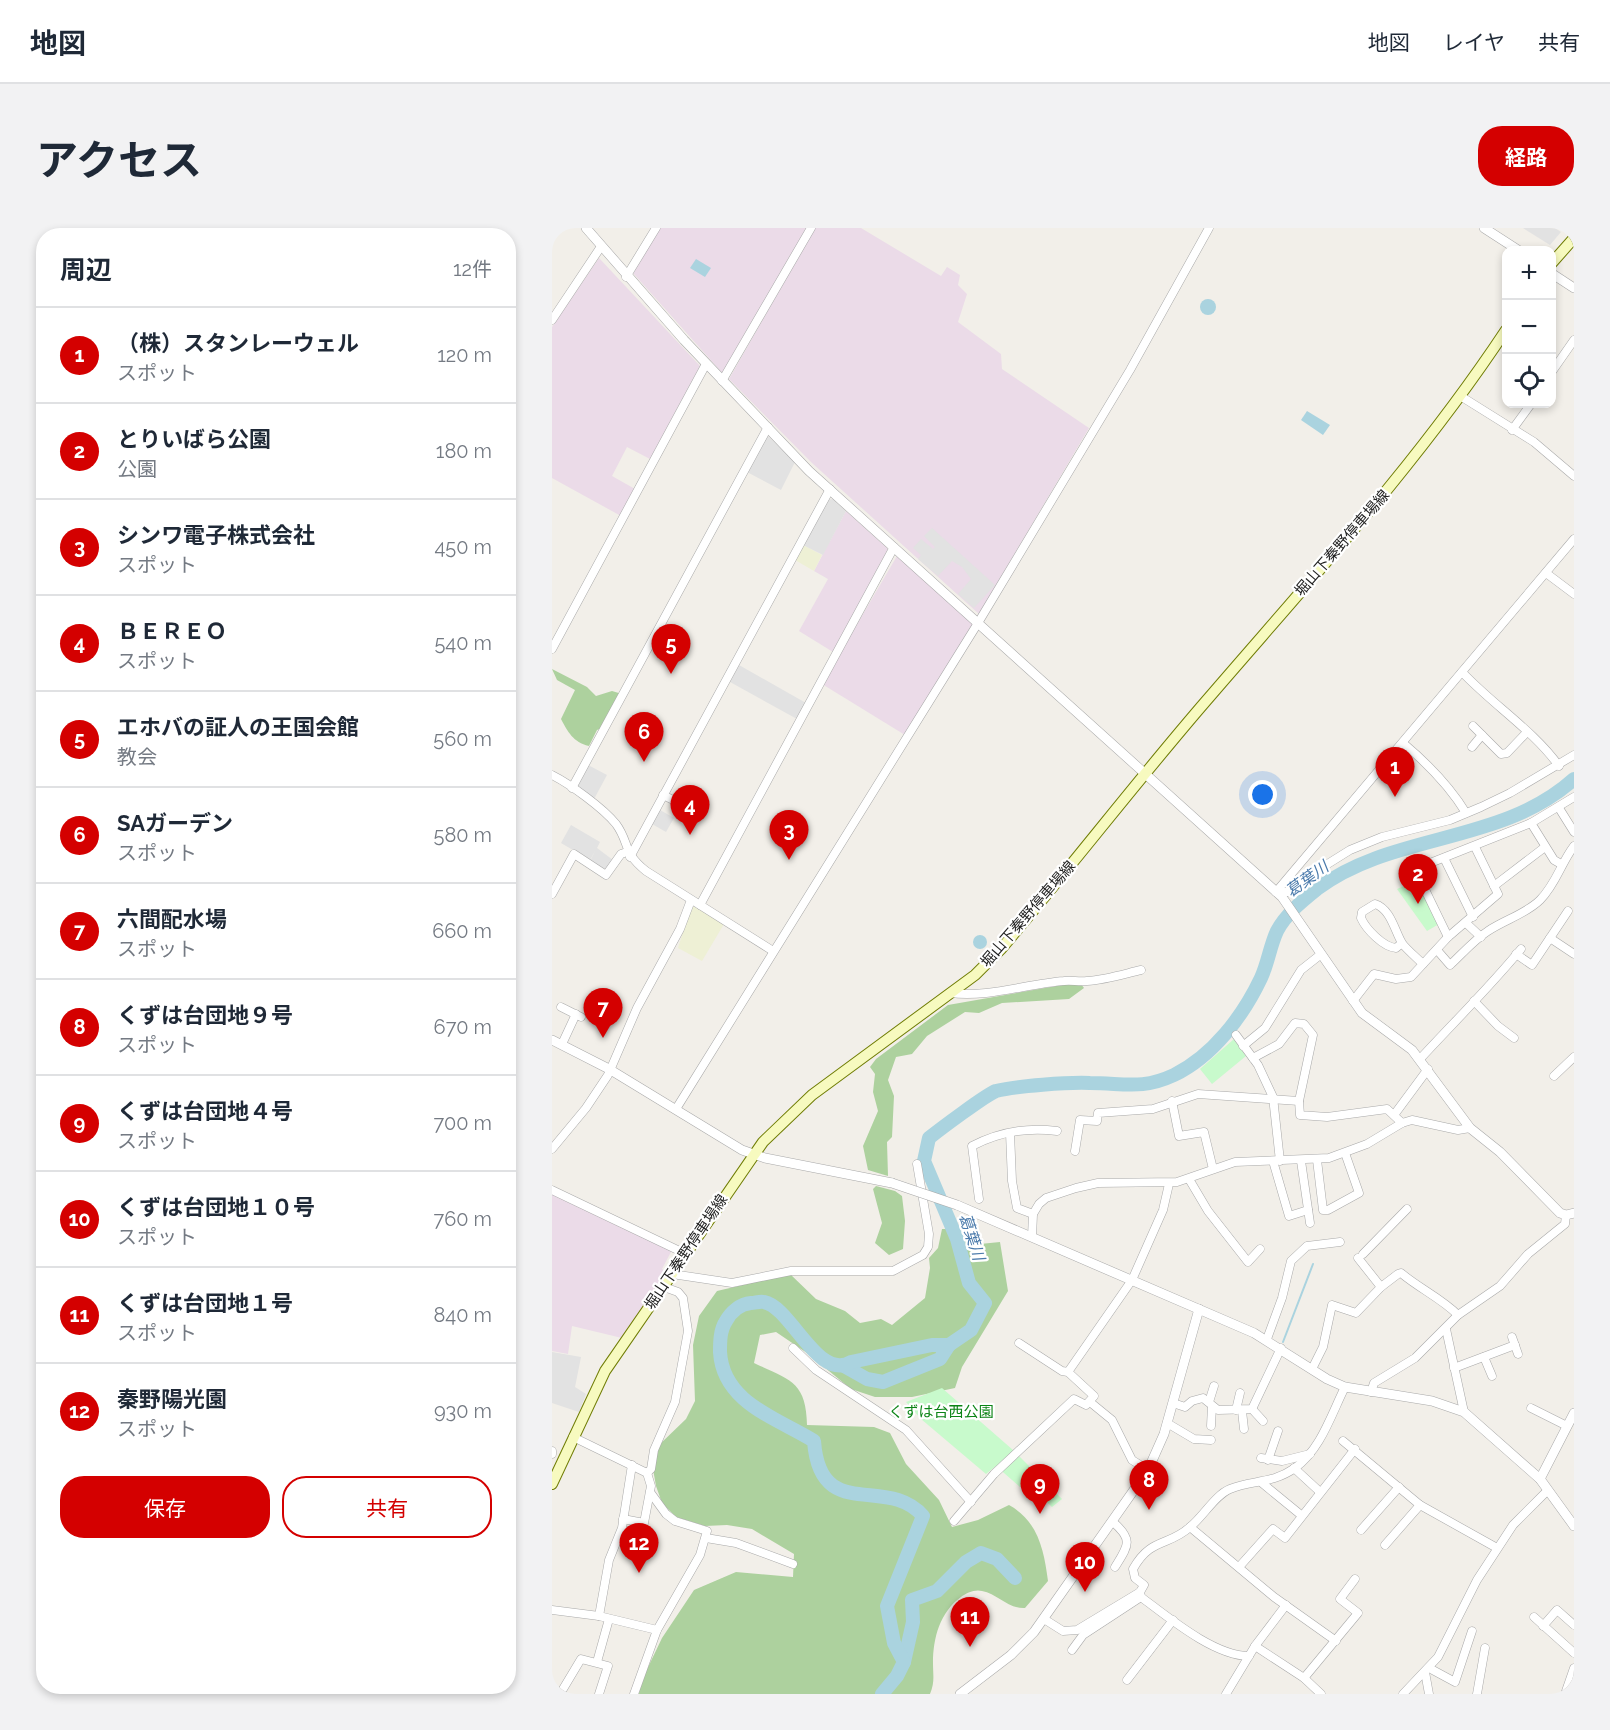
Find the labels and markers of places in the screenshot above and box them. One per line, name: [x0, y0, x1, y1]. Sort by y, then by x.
pin: 5: [652, 624, 690, 674]
pin: 6: [624, 712, 664, 762]
pin: 1: [1376, 748, 1414, 797]
pin: 4: [670, 786, 710, 835]
pin: 3: [770, 810, 808, 860]
pin: 2: [1398, 854, 1438, 904]
pin: 7: [584, 988, 622, 1038]
pin: 8: [1130, 1460, 1168, 1510]
pin: 9: [1020, 1464, 1060, 1514]
pin: 12: [620, 1524, 658, 1573]
pin: 10: [1066, 1542, 1104, 1592]
pin: 11: [950, 1598, 990, 1647]

